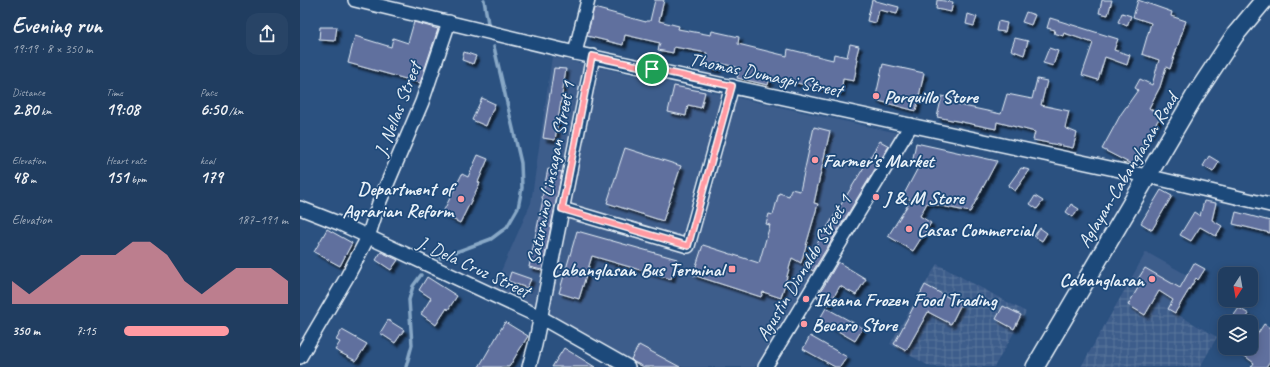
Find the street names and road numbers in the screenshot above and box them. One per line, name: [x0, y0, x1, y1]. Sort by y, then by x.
street label: Thomas Dumagpi Street: [687, 47, 847, 103]
street label: J. Nellas Street: [369, 57, 428, 161]
street label: Saturnino Linsagan Street 1: [521, 78, 581, 267]
street label: Aglayan-Cabanglasan Road: [1072, 86, 1185, 252]
street label: Agustin Dionaldo Street 1: [751, 189, 858, 345]
street label: J. Dela Cruz Street: [413, 230, 536, 305]

